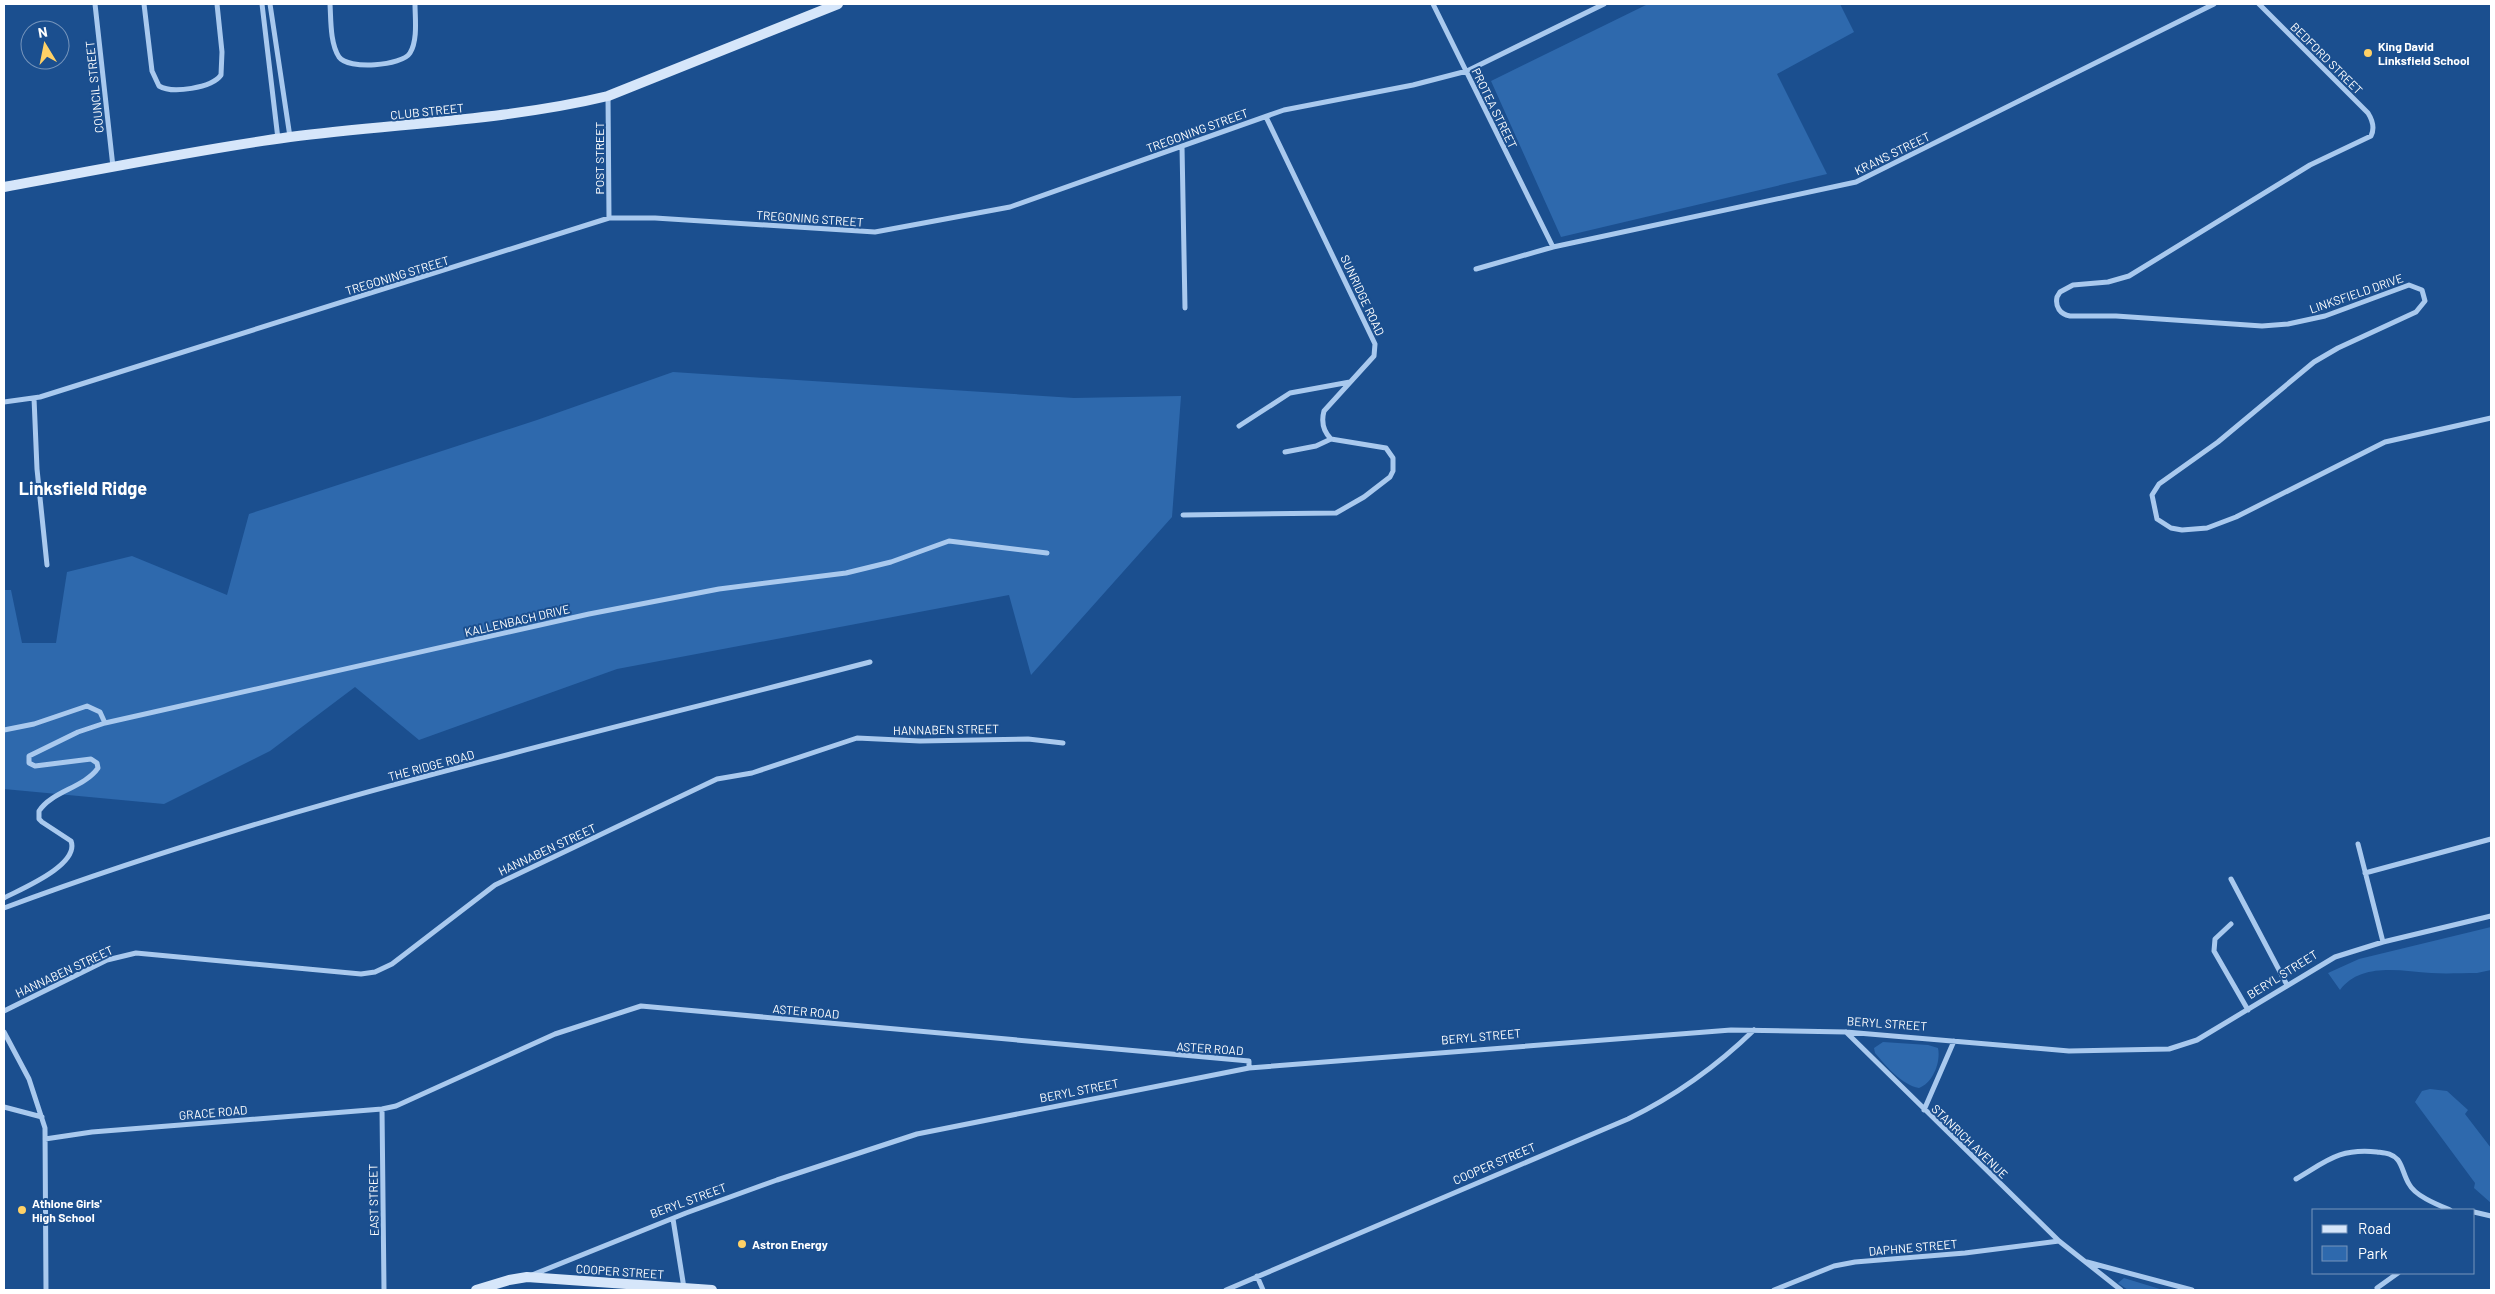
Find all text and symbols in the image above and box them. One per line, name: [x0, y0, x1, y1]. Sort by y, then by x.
street label: BEDFORD STREET: [2288, 19, 2366, 97]
north arrow: [20, 20, 70, 70]
text: N: [37, 23, 49, 41]
place label: King David Linksfield School: [2378, 39, 2470, 67]
street label: COUNCIL STREET: [82, 40, 106, 134]
marker: King David Linksfield School: [2362, 47, 2374, 59]
street label: PROTEA STREET: [1469, 65, 1521, 151]
street label: CLUB STREET: [389, 100, 465, 122]
street label: TREGONING STREET: [1144, 105, 1250, 155]
street label: POST STREET: [592, 121, 606, 194]
street label: KRANS STREET: [1852, 129, 1932, 177]
street label: TREGONING STREET: [756, 207, 864, 229]
street label: SUNRIDGE ROAD: [1338, 252, 1388, 338]
street label: TREGONING STREET: [343, 253, 451, 297]
street label: LINKSFIELD DRIVE: [2307, 270, 2405, 316]
district label: Linksfield Ridge: [19, 477, 147, 499]
street label: KALLENBACH DRIVE: [463, 601, 571, 639]
street label: HANNABEN STREET: [893, 721, 999, 737]
street label: THE RIDGE ROAD: [386, 747, 476, 783]
street label: HANNABEN STREET: [496, 820, 598, 878]
street label: HANNABEN STREET: [13, 942, 115, 1000]
street label: BERYL STREET: [2244, 947, 2320, 1001]
street label: ASTER ROAD: [772, 1001, 840, 1021]
street label: BERYL STREET: [1846, 1013, 1928, 1033]
street label: BERYL STREET: [1440, 1026, 1522, 1046]
street label: ASTER ROAD: [1176, 1039, 1244, 1057]
street label: BERYL STREET: [1038, 1075, 1120, 1105]
street label: STANRICH AVENUE: [1929, 1101, 2011, 1181]
street label: GRACE ROAD: [178, 1102, 248, 1122]
street label: COOPER STREET: [1450, 1139, 1538, 1187]
street label: EAST STREET: [365, 1164, 381, 1236]
street label: BERYL STREET: [648, 1180, 728, 1220]
place label: Athlone Girls' High School: [32, 1196, 102, 1224]
marker: Athlone Girls' High School: [16, 1204, 28, 1216]
legend: [2312, 1209, 2475, 1274]
text: Road: [2358, 1219, 2391, 1237]
street label: DAPHNE STREET: [1868, 1236, 1958, 1258]
place label: Astron Energy: [752, 1237, 828, 1251]
marker: Astron Energy: [736, 1238, 748, 1250]
text: Park: [2358, 1244, 2388, 1262]
street label: COOPER STREET: [575, 1261, 665, 1281]

